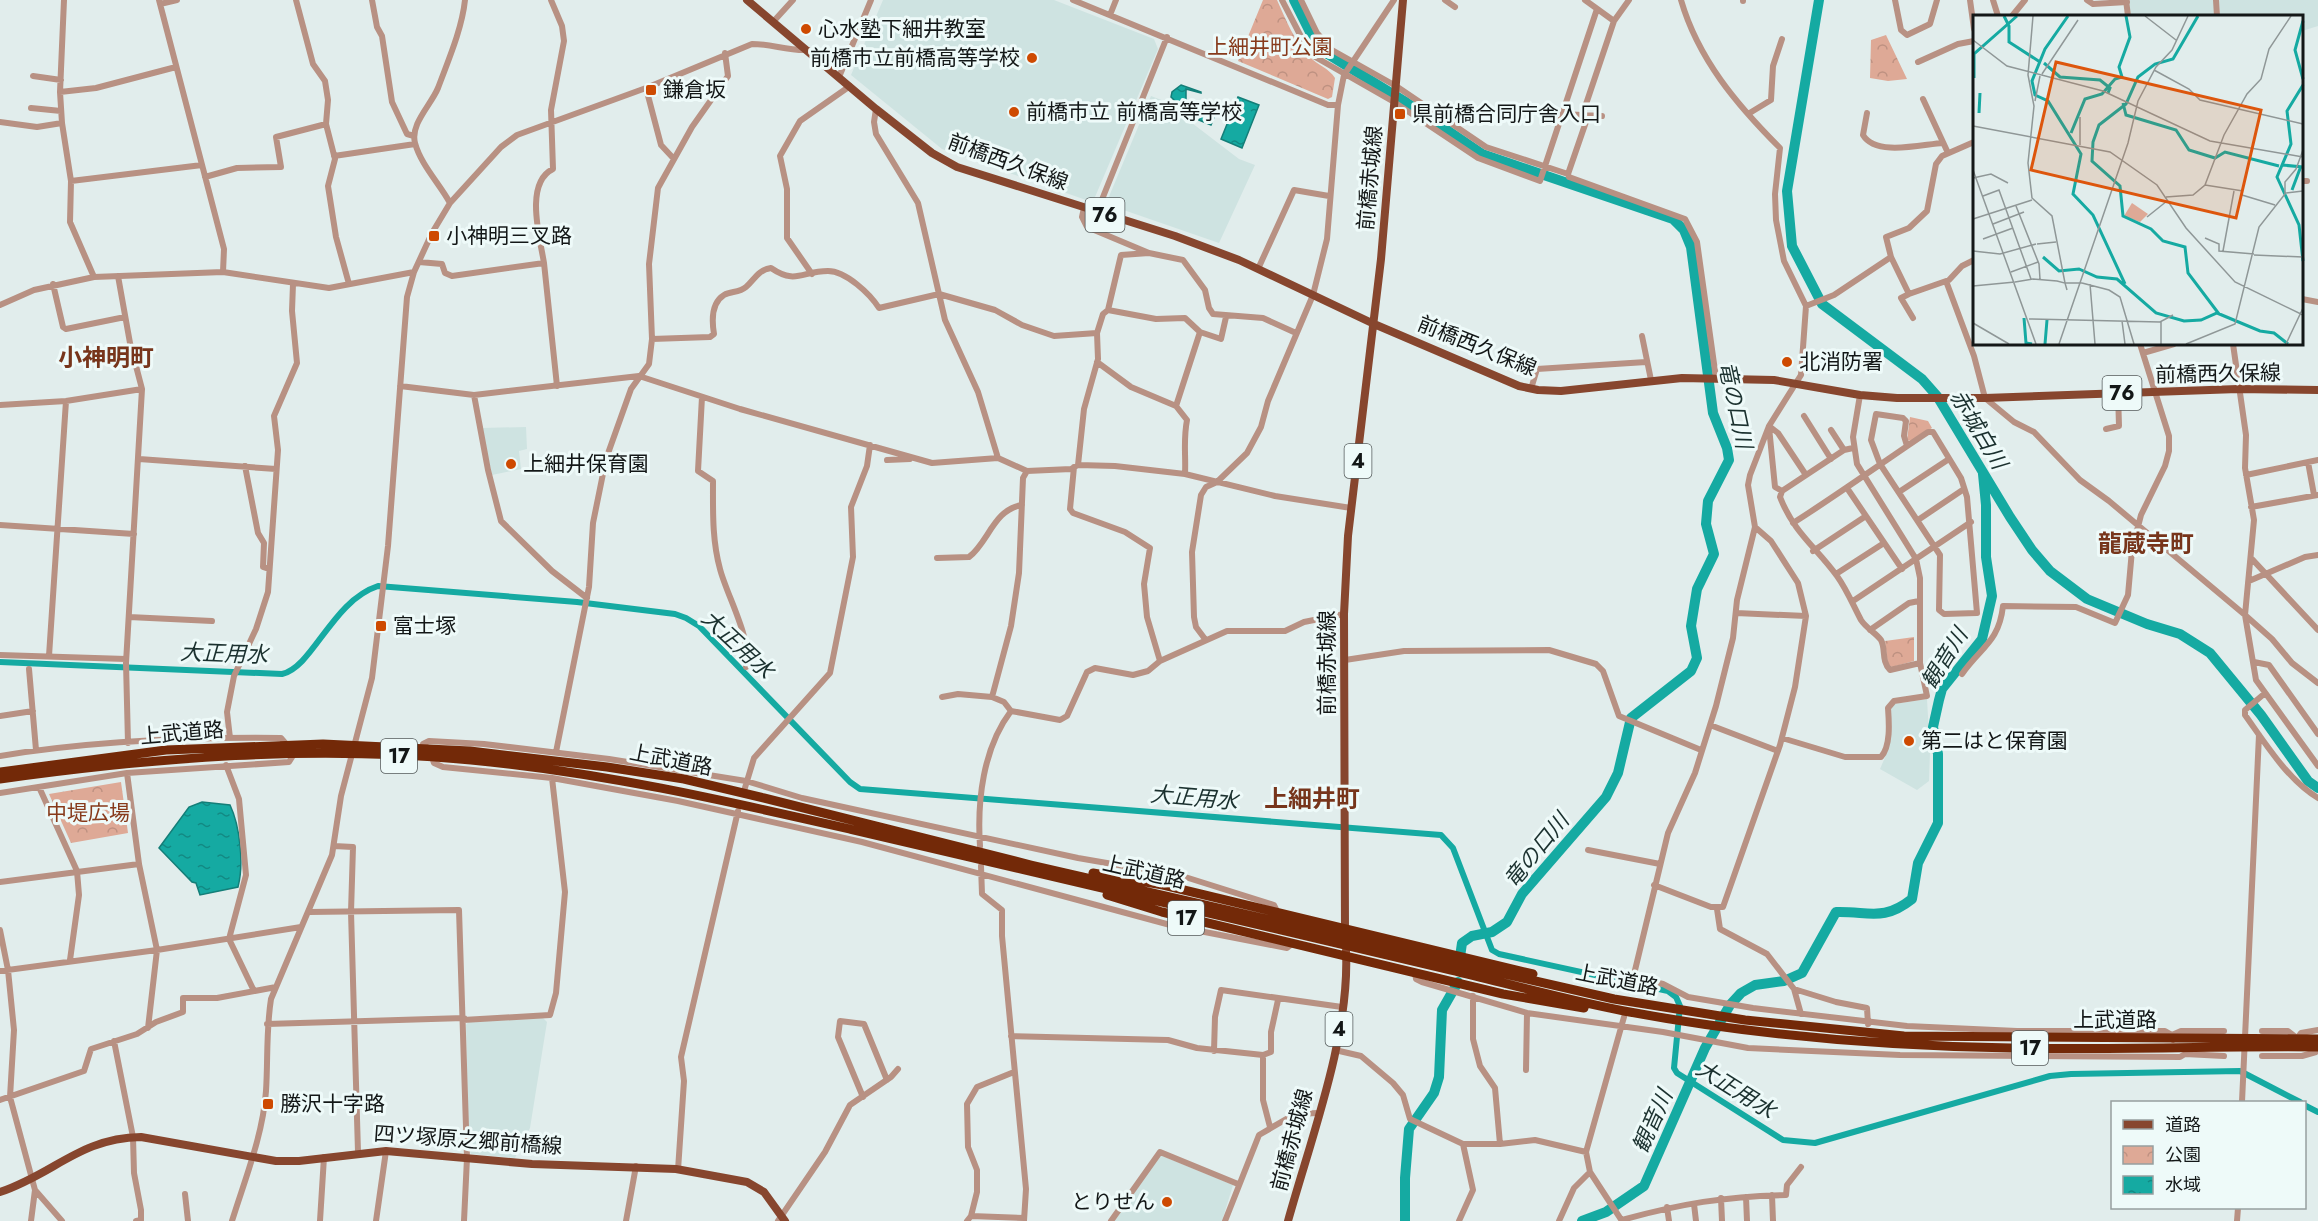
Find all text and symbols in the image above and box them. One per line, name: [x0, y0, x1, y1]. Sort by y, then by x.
place label: 心水塾下細井教室: [818, 14, 986, 44]
inset map: [1973, 15, 2303, 345]
marker: 心水塾下細井教室: [799, 22, 813, 36]
park label: 上細井町公園: [1207, 32, 1333, 62]
place label: 前橋市立前橋高等学校: [810, 43, 1020, 73]
marker: 前橋市立前橋高等学校: [1025, 51, 1039, 65]
place label: 鎌倉坂: [663, 75, 726, 105]
marker: 鎌倉坂: [644, 83, 658, 97]
place label: 前橋市立 前橋高等学校: [1026, 97, 1242, 127]
place label: 県前橋合同庁舎入口: [1412, 99, 1601, 129]
marker: 前橋市立 前橋高等学校: [1007, 105, 1021, 119]
marker: 県前橋合同庁舎入口: [1393, 107, 1407, 121]
street label: 前橋赤城線: [1350, 124, 1390, 232]
street label: 前橋西久保線: [944, 126, 1072, 198]
road number: 76: [1086, 198, 1124, 232]
place label: 小神明三叉路: [446, 221, 572, 251]
marker: 小神明三叉路: [427, 229, 441, 243]
street label: 前橋西久保線: [1413, 308, 1541, 384]
district label: 小神明町: [58, 340, 154, 375]
place label: 北消防署: [1799, 347, 1883, 377]
marker: 北消防署: [1780, 355, 1794, 369]
street label: 前橋西久保線: [2155, 358, 2281, 390]
water label: 竜の口川: [1711, 359, 1761, 453]
road number: 76: [2102, 376, 2142, 410]
water label: 赤城白川: [1943, 383, 2016, 477]
road number: 4: [1344, 444, 1372, 478]
place label: 上細井保育園: [523, 449, 649, 479]
marker: 上細井保育園: [504, 457, 518, 471]
district label: 龍蔵寺町: [2098, 526, 2194, 561]
water label: 大正用水: [695, 602, 783, 687]
place label: 富士塚: [393, 611, 456, 641]
street label: 前橋赤城線: [1312, 611, 1342, 716]
marker: 富士塚: [374, 619, 388, 633]
water label: 観音川: [1913, 620, 1976, 694]
water label: 大正用水: [179, 635, 271, 671]
street label: 上武道路: [139, 714, 225, 752]
place label: 第二はと保育園: [1921, 726, 2068, 756]
marker: 第二はと保育園: [1902, 734, 1916, 748]
street label: 上武道路: [627, 737, 715, 783]
road number: 17: [381, 739, 417, 773]
water label: 大正用水: [1149, 777, 1241, 817]
district label: 上細井町: [1264, 781, 1360, 816]
park label: 中堤広場: [46, 798, 130, 828]
water label: 竜の口川: [1496, 804, 1577, 894]
street label: 上武道路: [1100, 848, 1188, 896]
road number: 17: [1168, 901, 1204, 935]
street label: 上武道路: [1573, 957, 1661, 1003]
street label: 上武道路: [2073, 1005, 2157, 1035]
road number: 4: [1326, 1012, 1352, 1046]
road number: 17: [2012, 1031, 2048, 1065]
water label: 大正用水: [1690, 1052, 1783, 1127]
water label: 観音川: [1624, 1083, 1681, 1158]
street label: 前橋赤城線: [1264, 1085, 1320, 1195]
place label: 勝沢十字路: [280, 1089, 385, 1119]
marker: 勝沢十字路: [261, 1097, 275, 1111]
legend: [2111, 1101, 2306, 1209]
text: 道路: [2165, 1112, 2201, 1138]
street label: 四ツ塚原之郷前橋線: [373, 1118, 563, 1162]
text: 公園: [2165, 1142, 2201, 1168]
text: 水域: [2165, 1172, 2201, 1198]
place label: とりせん: [1071, 1187, 1155, 1217]
marker: とりせん: [1160, 1195, 1174, 1209]

